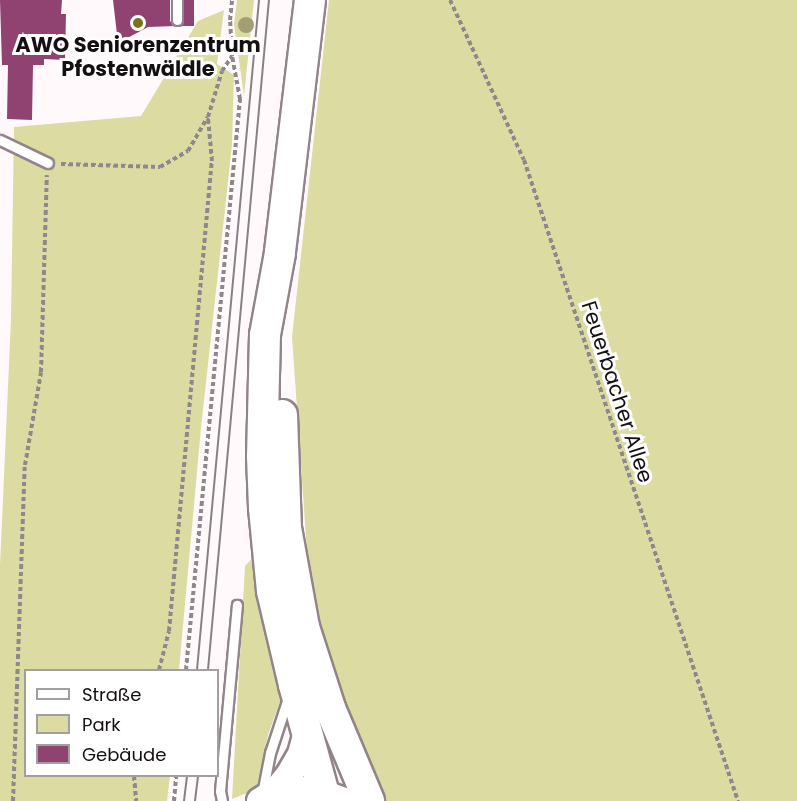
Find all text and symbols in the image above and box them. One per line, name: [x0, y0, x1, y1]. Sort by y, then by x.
marker: AWO Seniorenzentrum Pfostenwäldle: [131, 16, 145, 30]
place label: AWO Seniorenzentrum Pfostenwäldle: [15, 32, 261, 82]
street label: Feuerbacher Allee: [576, 298, 658, 486]
legend: [24, 669, 219, 777]
text: Straße: [82, 682, 141, 707]
text: Park: [82, 712, 121, 737]
text: Gebäude: [82, 742, 166, 767]

